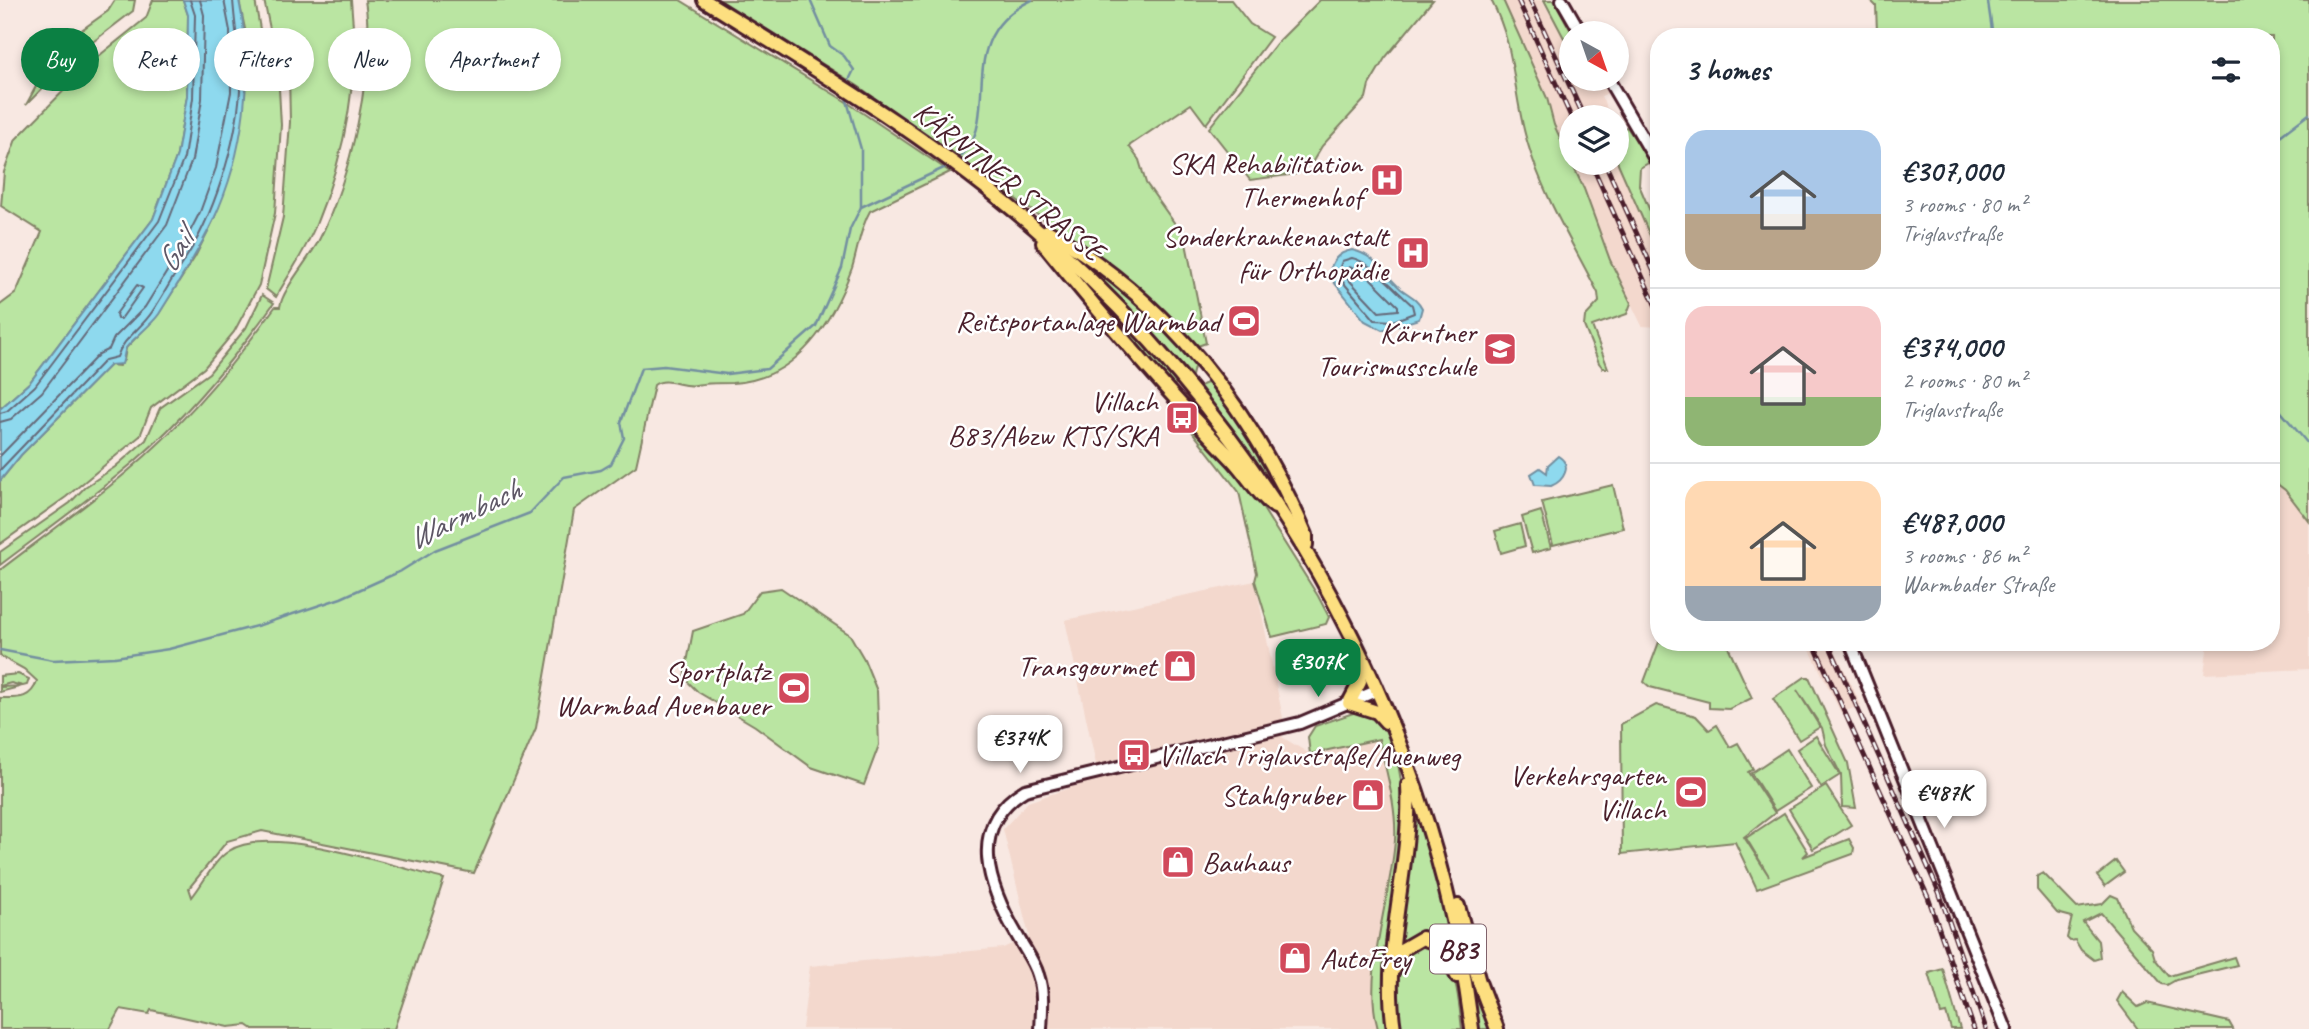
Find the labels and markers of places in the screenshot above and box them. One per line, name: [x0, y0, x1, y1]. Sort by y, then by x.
place label: SKA Rehabilitation Thermenhof: [1169, 144, 1369, 216]
hospital icon: SKA Rehabilitation Thermenhof: [1368, 161, 1406, 199]
place label: Sonderkrankenanstalt für Orthopädie: [1162, 217, 1391, 289]
hospital icon: Sonderkrankenanstalt für Orthopädie: [1394, 234, 1432, 272]
place label: Reitsportanlage Warmbad: [955, 302, 1224, 340]
sports icon: Reitsportanlage Warmbad: [1225, 302, 1263, 340]
place label: Kärntner Tourismusschule: [1317, 313, 1478, 385]
school or university icon: Kärntner Tourismusschule: [1481, 330, 1519, 368]
place label: Villach B83/Abzw KTS/SKA: [948, 382, 1160, 454]
bus stop icon: Villach B83/Abzw KTS/SKA: [1163, 399, 1201, 437]
pin: €307K: [1269, 640, 1367, 699]
place label: Transgourmet: [1018, 647, 1159, 685]
shop icon: Transgourmet: [1161, 647, 1199, 685]
place label: Sportplatz Warmbad Auenbauer: [556, 652, 774, 724]
sports icon: Sportplatz Warmbad Auenbauer: [775, 669, 813, 707]
pin: €374K: [971, 716, 1069, 775]
bus stop icon: Villach Triglavstraße/Auenweg: [1115, 736, 1153, 774]
place label: Villach Triglavstraße/Auenweg: [1158, 736, 1462, 774]
place label: Verkehrsgarten Villach: [1509, 756, 1668, 828]
pin: €487K: [1895, 770, 1993, 830]
sports icon: Verkehrsgarten Villach: [1672, 773, 1710, 811]
place label: Stahlgruber: [1221, 776, 1347, 814]
shop icon: Stahlgruber: [1349, 776, 1387, 814]
shop icon: Bauhaus: [1159, 843, 1197, 881]
place label: Bauhaus: [1202, 843, 1292, 881]
shop icon: AutoFrey: [1276, 939, 1314, 977]
place label: AutoFrey: [1320, 939, 1414, 977]

